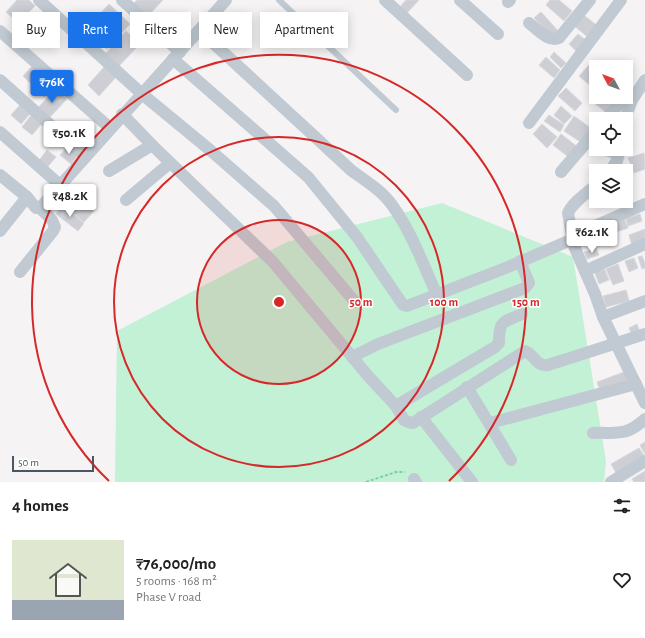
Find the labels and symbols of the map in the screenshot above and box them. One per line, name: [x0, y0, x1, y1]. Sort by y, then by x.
north arrow: [589, 60, 633, 104]
pin: ₹76K: [28, 70, 76, 104]
pin: ₹50.1K: [36, 121, 102, 155]
pin: ₹48.2K: [37, 184, 103, 218]
pin: ₹62.1K: [559, 220, 625, 254]
centre of rings: [272, 295, 286, 309]
text: 50 m: [350, 296, 373, 308]
text: 100 m: [430, 296, 458, 308]
text: 150 m: [512, 296, 540, 308]
scale bar: [12, 454, 94, 473]

